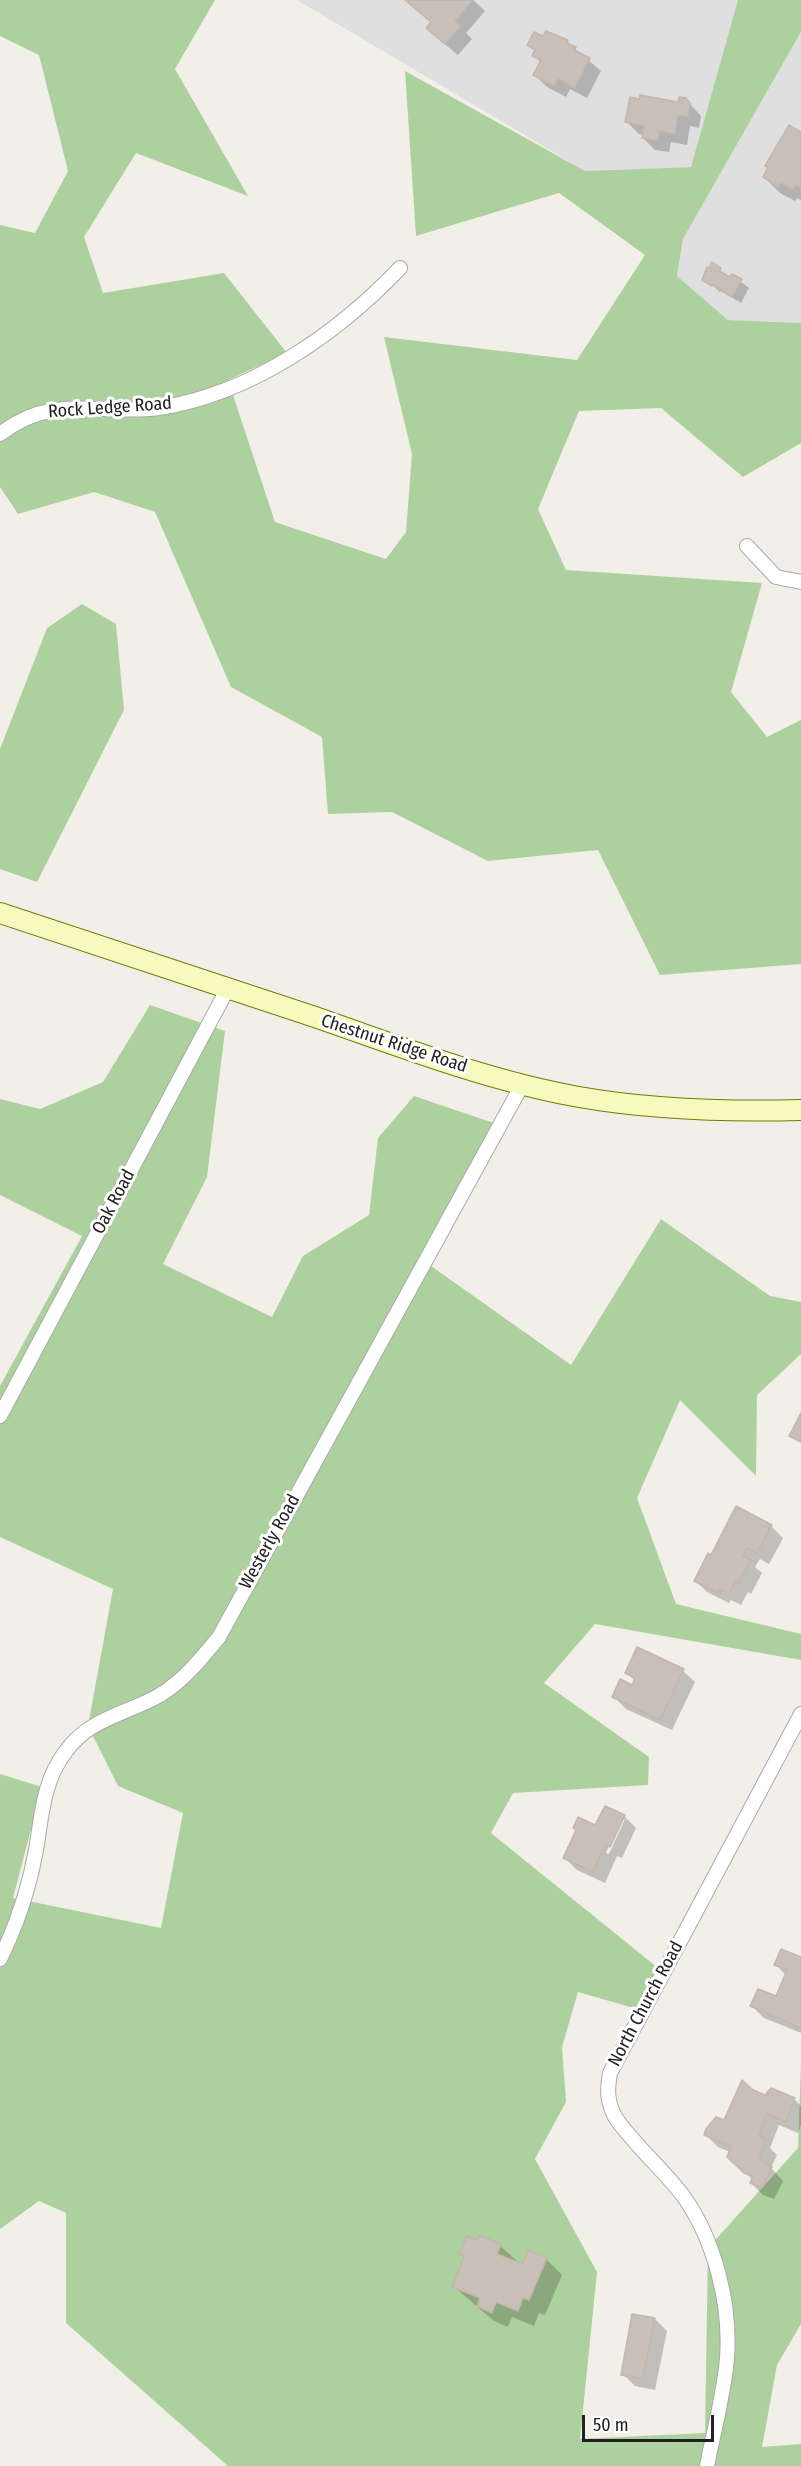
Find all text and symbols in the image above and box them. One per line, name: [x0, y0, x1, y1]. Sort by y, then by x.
street label: Rock Ledge Road: [47, 393, 173, 423]
street label: Chestnut Ridge Road: [318, 1010, 470, 1078]
street label: Oak Road: [88, 1166, 140, 1238]
street label: Westerly Road: [235, 1491, 305, 1593]
street label: North Church Road: [604, 1938, 688, 2070]
scale bar: [585, 2403, 717, 2441]
text: 50 m: [593, 2414, 629, 2436]

